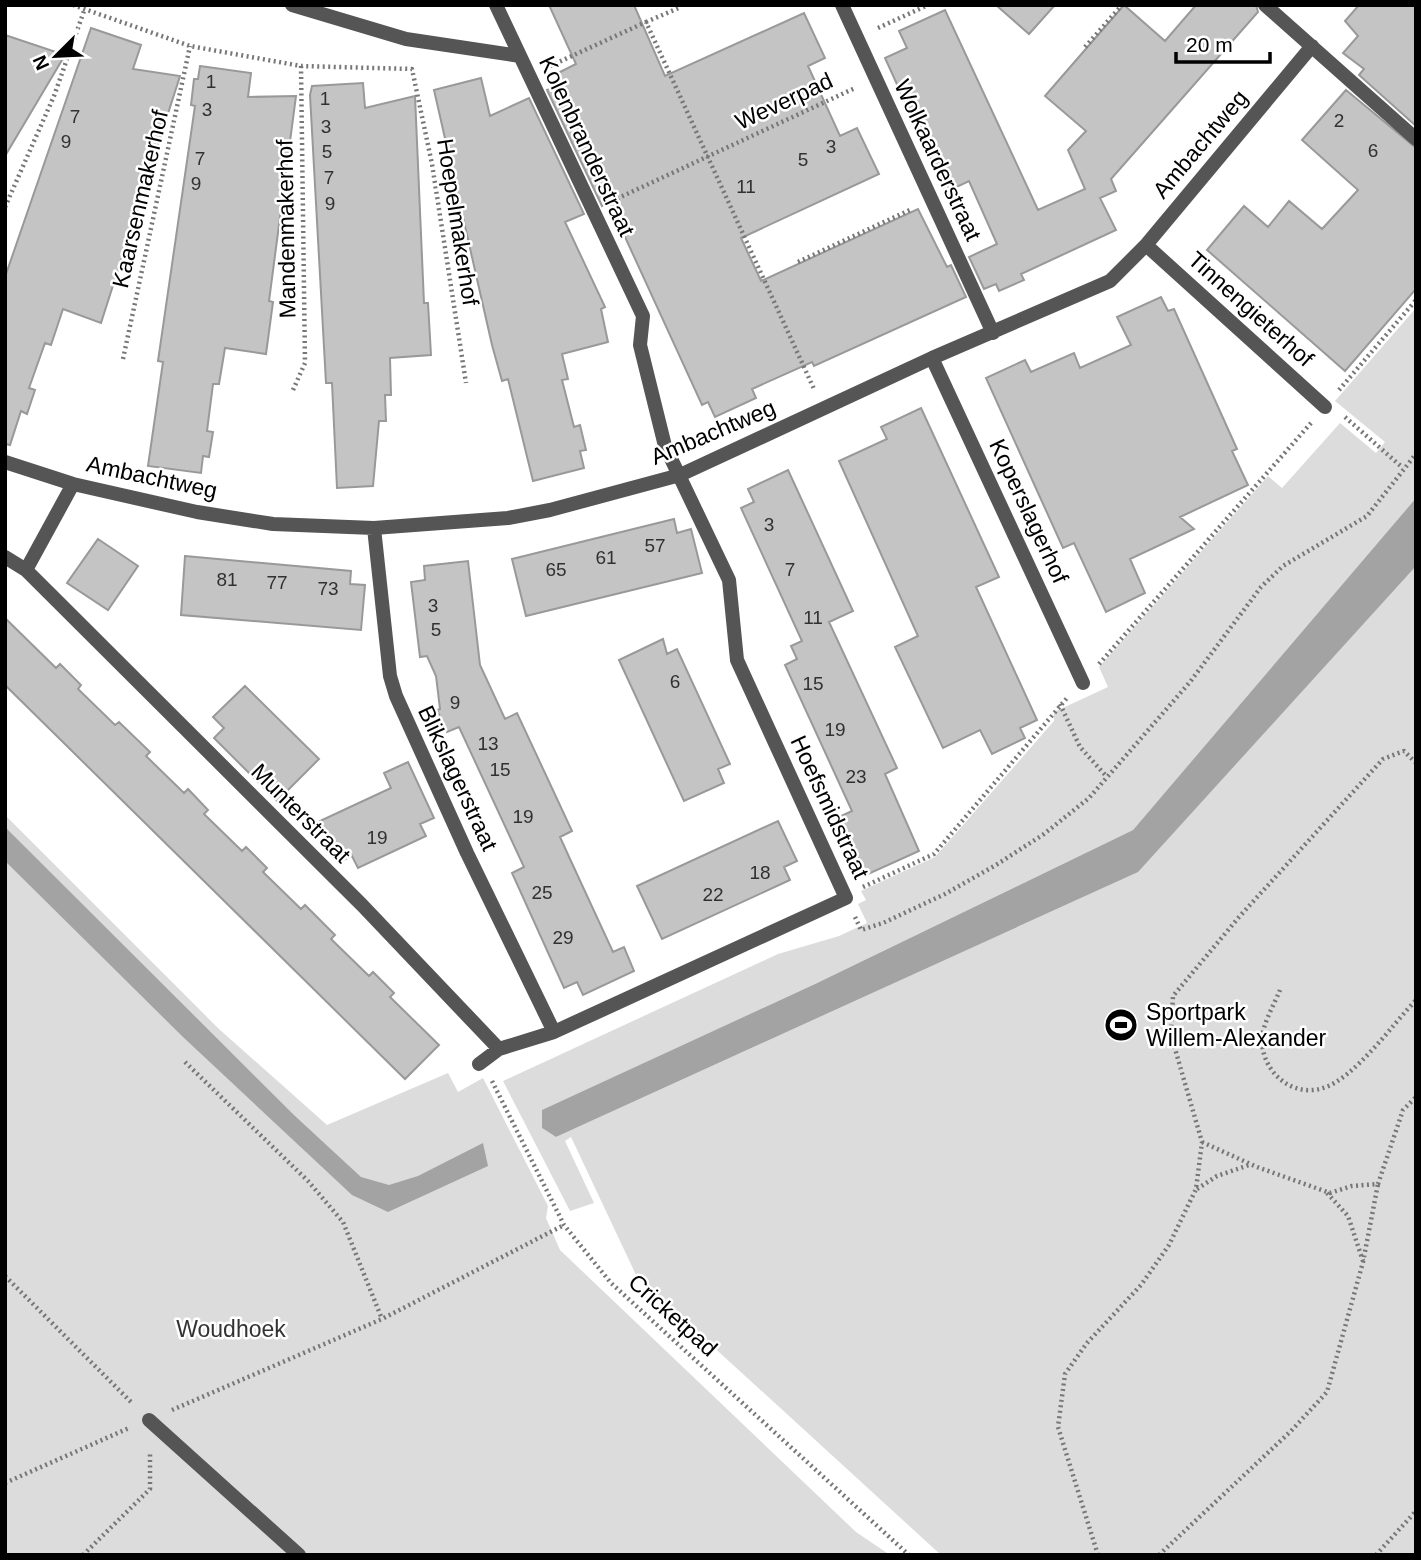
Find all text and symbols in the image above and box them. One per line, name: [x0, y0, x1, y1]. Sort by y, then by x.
north arrow: [21, 21, 91, 91]
scale bar: [1176, 21, 1270, 65]
text: 20 m: [1186, 33, 1233, 56]
text: N: [29, 52, 53, 73]
street label: Kolenbranderstraat: [534, 52, 640, 241]
street label: Weverpad: [731, 67, 837, 135]
house number: 1: [206, 71, 216, 92]
street label: Wolkaarderstraat: [889, 75, 987, 245]
street label: Ambachtweg: [1147, 85, 1253, 203]
house number: 1: [320, 88, 330, 109]
house number: 3: [202, 99, 212, 120]
house number: 7: [70, 106, 80, 127]
street label: Kaarsenmakerhof: [107, 107, 173, 290]
house number: 2: [1334, 110, 1344, 131]
house number: 3: [321, 116, 331, 137]
house number: 9: [61, 131, 71, 152]
house number: 3: [826, 136, 836, 157]
street label: Hoepelmakerhof: [432, 137, 484, 308]
street label: Mandenmakerhof: [271, 139, 301, 319]
house number: 6: [1368, 140, 1378, 161]
house number: 5: [322, 141, 332, 162]
house number: 7: [195, 148, 205, 169]
house number: 5: [798, 149, 808, 170]
house number: 7: [324, 167, 334, 188]
house number: 9: [191, 173, 201, 194]
house number: 11: [736, 176, 756, 197]
house number: 9: [325, 193, 335, 214]
street label: Tinnengieterhof: [1183, 246, 1319, 372]
street label: Ambachtweg: [647, 394, 779, 470]
street label: Koperslagerhof: [984, 435, 1074, 588]
street label: Ambachtweg: [84, 450, 220, 504]
house number: 3: [764, 514, 774, 535]
house number: 57: [644, 535, 666, 556]
house number: 61: [595, 547, 617, 568]
house number: 65: [545, 559, 567, 580]
house number: 7: [785, 559, 795, 580]
house number: 81: [216, 569, 238, 590]
house number: 77: [266, 572, 288, 593]
house number: 73: [317, 578, 339, 599]
house number: 3: [428, 595, 438, 616]
house number: 11: [803, 607, 823, 628]
house number: 5: [431, 619, 441, 640]
house number: 6: [670, 671, 680, 692]
house number: 15: [802, 673, 824, 694]
house number: 9: [450, 692, 460, 713]
street label: Blikslagerstraat: [413, 701, 503, 855]
house number: 19: [824, 719, 846, 740]
street label: Hoefsmidstraat: [786, 731, 875, 883]
house number: 13: [477, 733, 499, 754]
street label: Munterstraat: [246, 758, 356, 868]
house number: 15: [489, 759, 511, 780]
house number: 23: [845, 766, 867, 787]
house number: 19: [512, 806, 534, 827]
house number: 19: [366, 827, 388, 848]
house number: 18: [749, 862, 771, 883]
house number: 25: [531, 882, 553, 903]
house number: 22: [702, 884, 724, 905]
house number: 29: [552, 927, 574, 948]
place label: Sportpark Willem-Alexander: [1146, 999, 1327, 1051]
sports icon: Sportpark Willem-Alexander: [1102, 1006, 1140, 1044]
street label: Cricketpad: [623, 1269, 723, 1361]
park label: Woudhoek: [176, 1316, 286, 1342]

